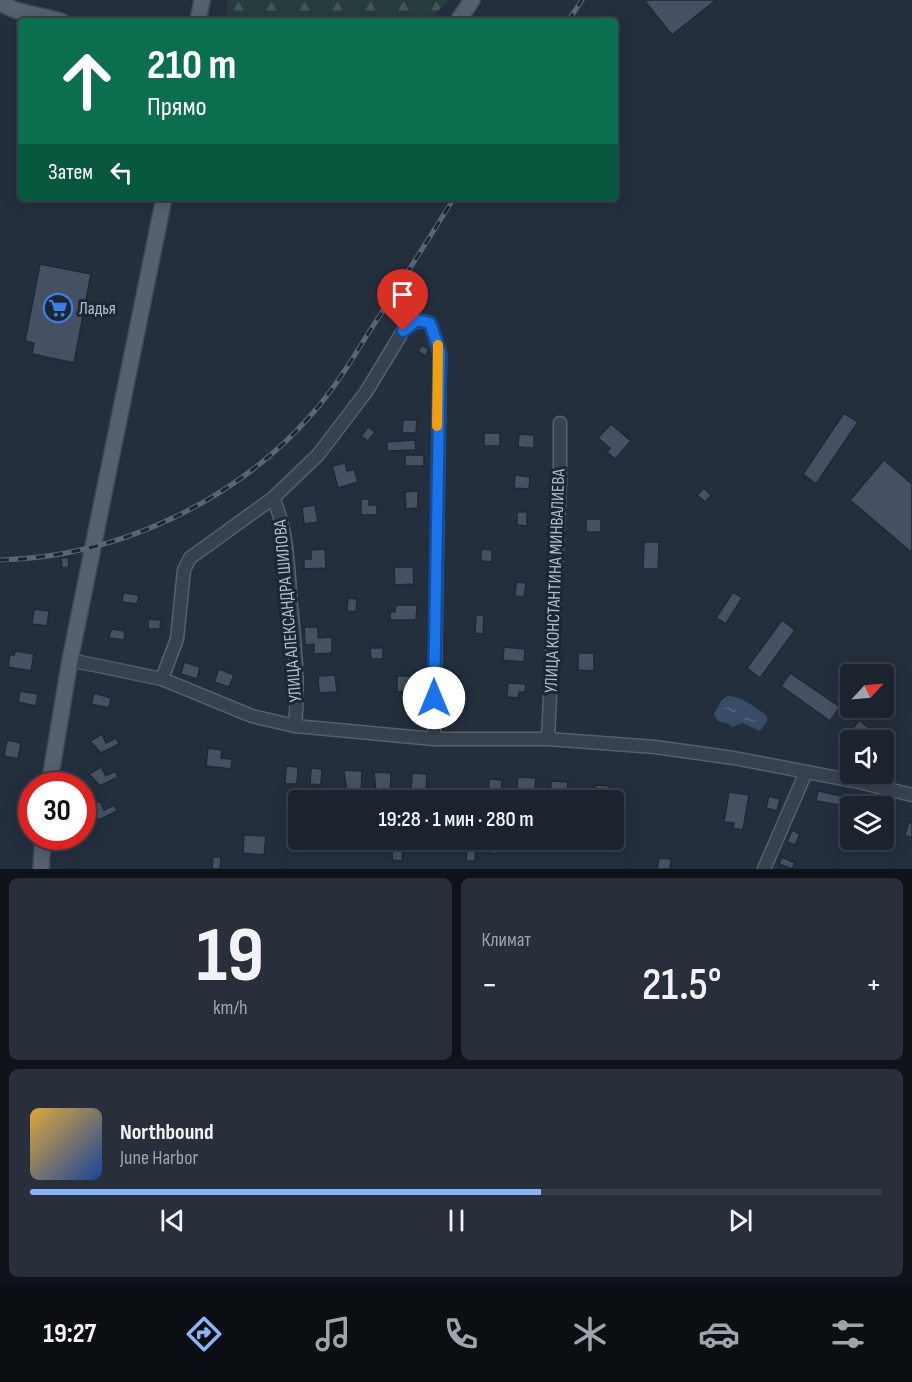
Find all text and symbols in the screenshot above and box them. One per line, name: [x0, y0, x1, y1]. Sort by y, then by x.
text: 210 m: [147, 40, 236, 91]
icon: ahead: [48, 42, 126, 120]
text: Прямо: [147, 91, 207, 123]
icon: left: [105, 156, 138, 189]
text: Затем: [48, 159, 93, 186]
pin: [377, 269, 428, 331]
icon: arrive: [386, 278, 419, 311]
supermarket icon: Ладья: [42, 292, 74, 324]
place label: Ладья: [79, 298, 116, 319]
street label: УЛИЦА КОНСТАНТИНА МИНВАЛИЕВА: [541, 468, 569, 693]
street label: УЛИЦА АЛЕКСАНДРА ШИЛОВА: [270, 519, 306, 703]
north arrow: [840, 664, 894, 718]
map controls: [840, 664, 894, 850]
position arrow: [402, 666, 466, 730]
button: sound: [840, 730, 894, 784]
speed limit sign: 30: [18, 772, 96, 850]
button: layers: [840, 796, 894, 850]
text: 19:28 · 1 мин · 280 m: [378, 806, 534, 833]
text: 19: [196, 910, 264, 1003]
text: Климат: [482, 928, 531, 952]
text: 21.5°: [642, 958, 722, 1013]
text: −: [482, 965, 498, 1005]
text: +: [866, 965, 882, 1005]
text: km/h: [213, 996, 248, 1020]
text: Northbound: [120, 1119, 214, 1146]
text: June Harbor: [120, 1146, 198, 1170]
icon: previous: [156, 1204, 189, 1237]
icon: pause: [440, 1204, 473, 1237]
icon: next: [724, 1204, 757, 1237]
icon: directions: [183, 1313, 225, 1355]
icon: music: [312, 1313, 354, 1355]
icon: phone: [440, 1313, 482, 1355]
icon: climate: [569, 1313, 611, 1355]
icon: car: [698, 1313, 740, 1355]
icon: filters: [827, 1313, 869, 1355]
text: 19:27: [43, 1318, 96, 1350]

